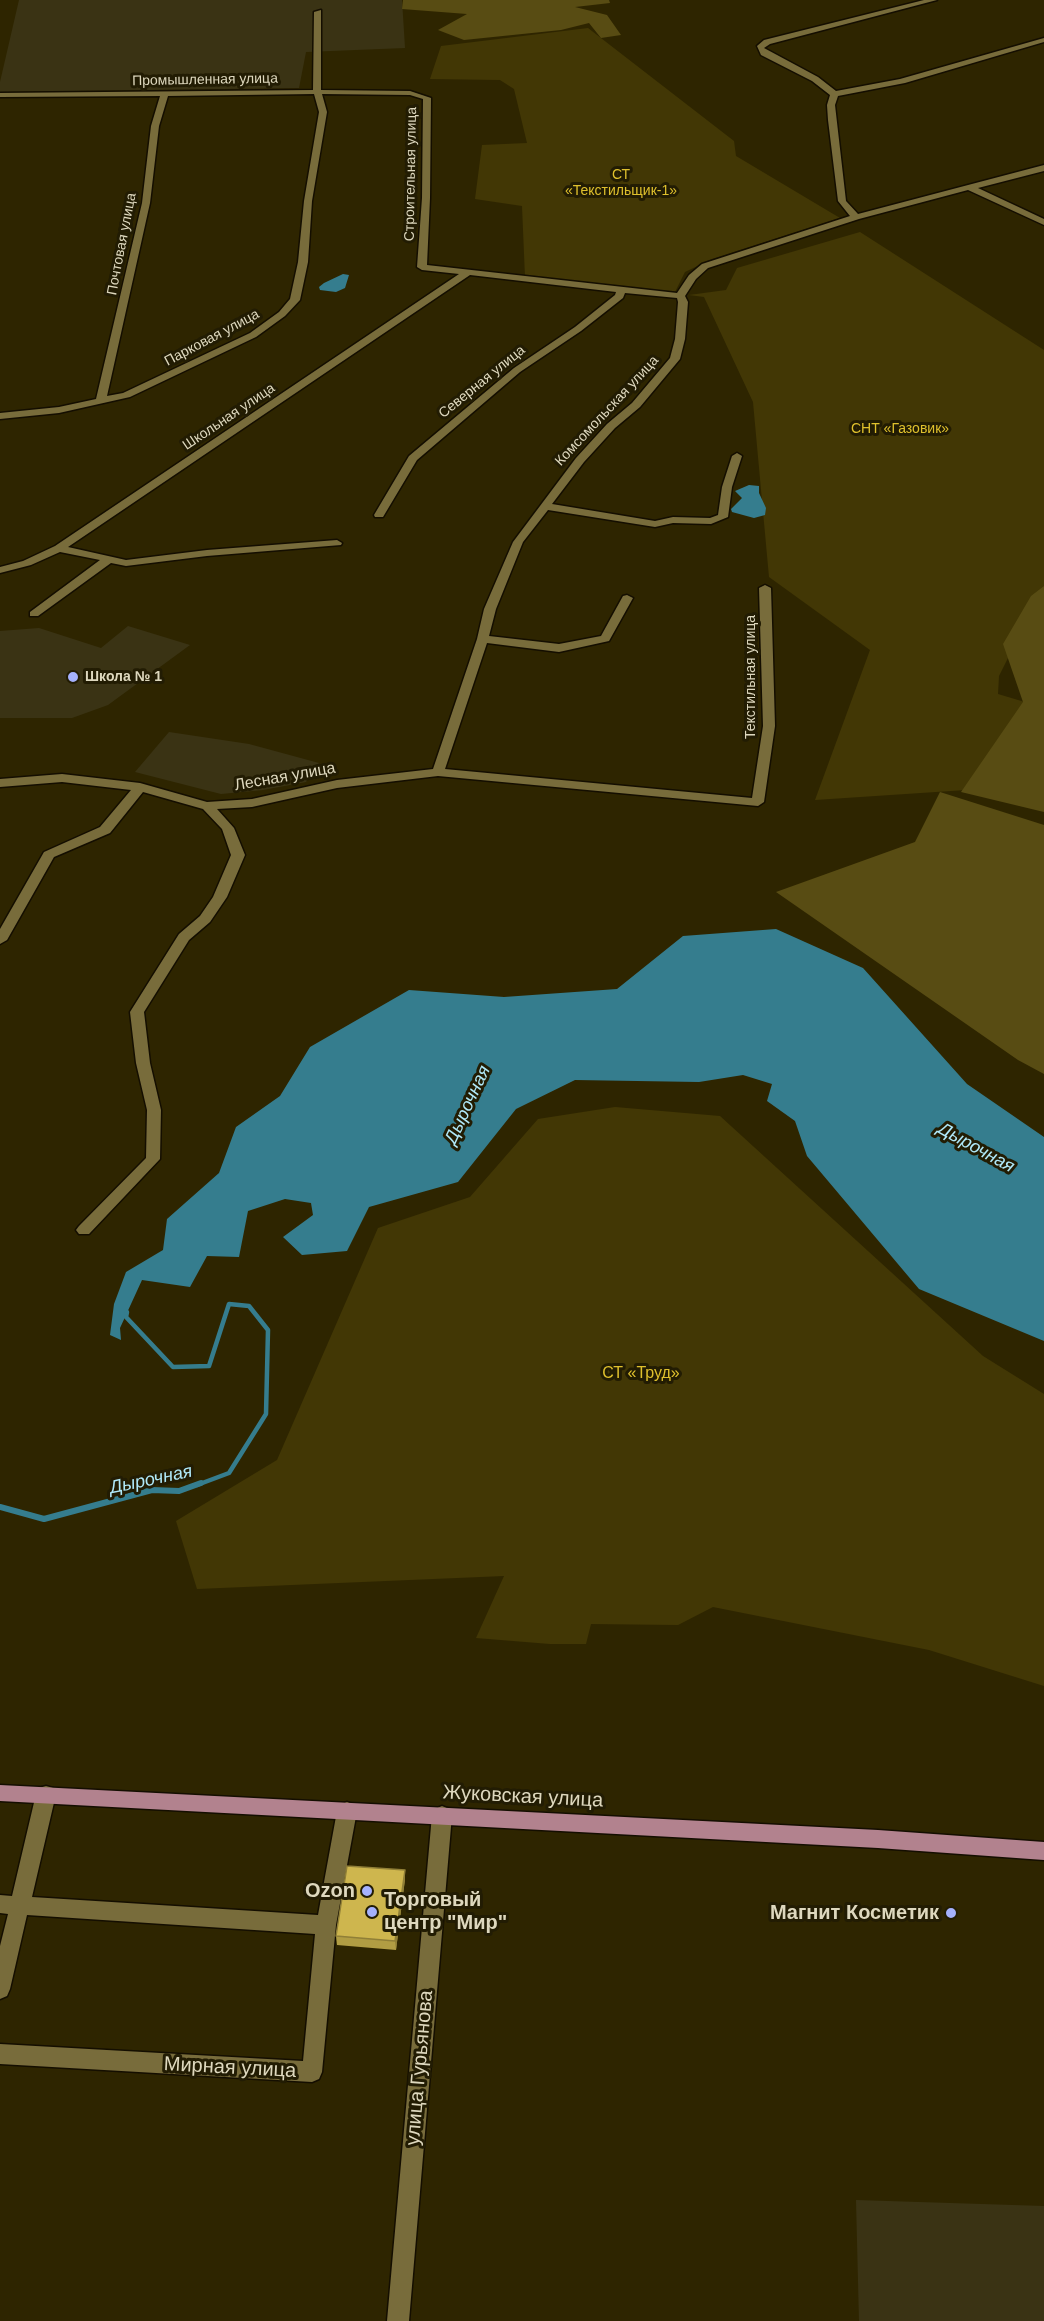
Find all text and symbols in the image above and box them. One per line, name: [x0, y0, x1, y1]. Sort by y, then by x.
street label: Промышленная улица: [132, 70, 278, 90]
street label: Строительная улица: [401, 107, 421, 241]
park label: СТ «Текстильщик-1»: [565, 167, 677, 200]
street label: Почтовая улица: [104, 191, 140, 297]
street label: Парковая улица: [162, 306, 262, 370]
street label: Северная улица: [435, 342, 529, 422]
street label: Комсомольская улица: [552, 353, 662, 469]
street label: Школьная улица: [180, 380, 278, 454]
park label: СНТ «Газовик»: [851, 421, 949, 437]
street label: Текстильная улица: [743, 615, 759, 739]
place label: Школа № 1: [85, 669, 162, 685]
marker: Школа № 1: [66, 670, 80, 684]
street label: Лесная улица: [233, 759, 337, 795]
water label: Дырочная: [440, 1062, 496, 1148]
water label: Дырочная: [934, 1118, 1018, 1178]
park label: СТ «Труд»: [602, 1364, 680, 1384]
water label: Дырочная: [108, 1461, 194, 1499]
street label: Жуковская улица: [442, 1781, 604, 1813]
place label: Ozon: [305, 1879, 355, 1903]
marker: Ozon: [360, 1884, 374, 1898]
place label: Торговый центр "Мир": [384, 1888, 507, 1935]
place label: Магнит Косметик: [770, 1901, 939, 1925]
marker: Торговый центр "Мир": [365, 1905, 379, 1919]
marker: Магнит Косметик: [944, 1906, 958, 1920]
street label: улица Гурьянова: [401, 1989, 439, 2147]
street label: Мирная улица: [163, 2053, 297, 2083]

